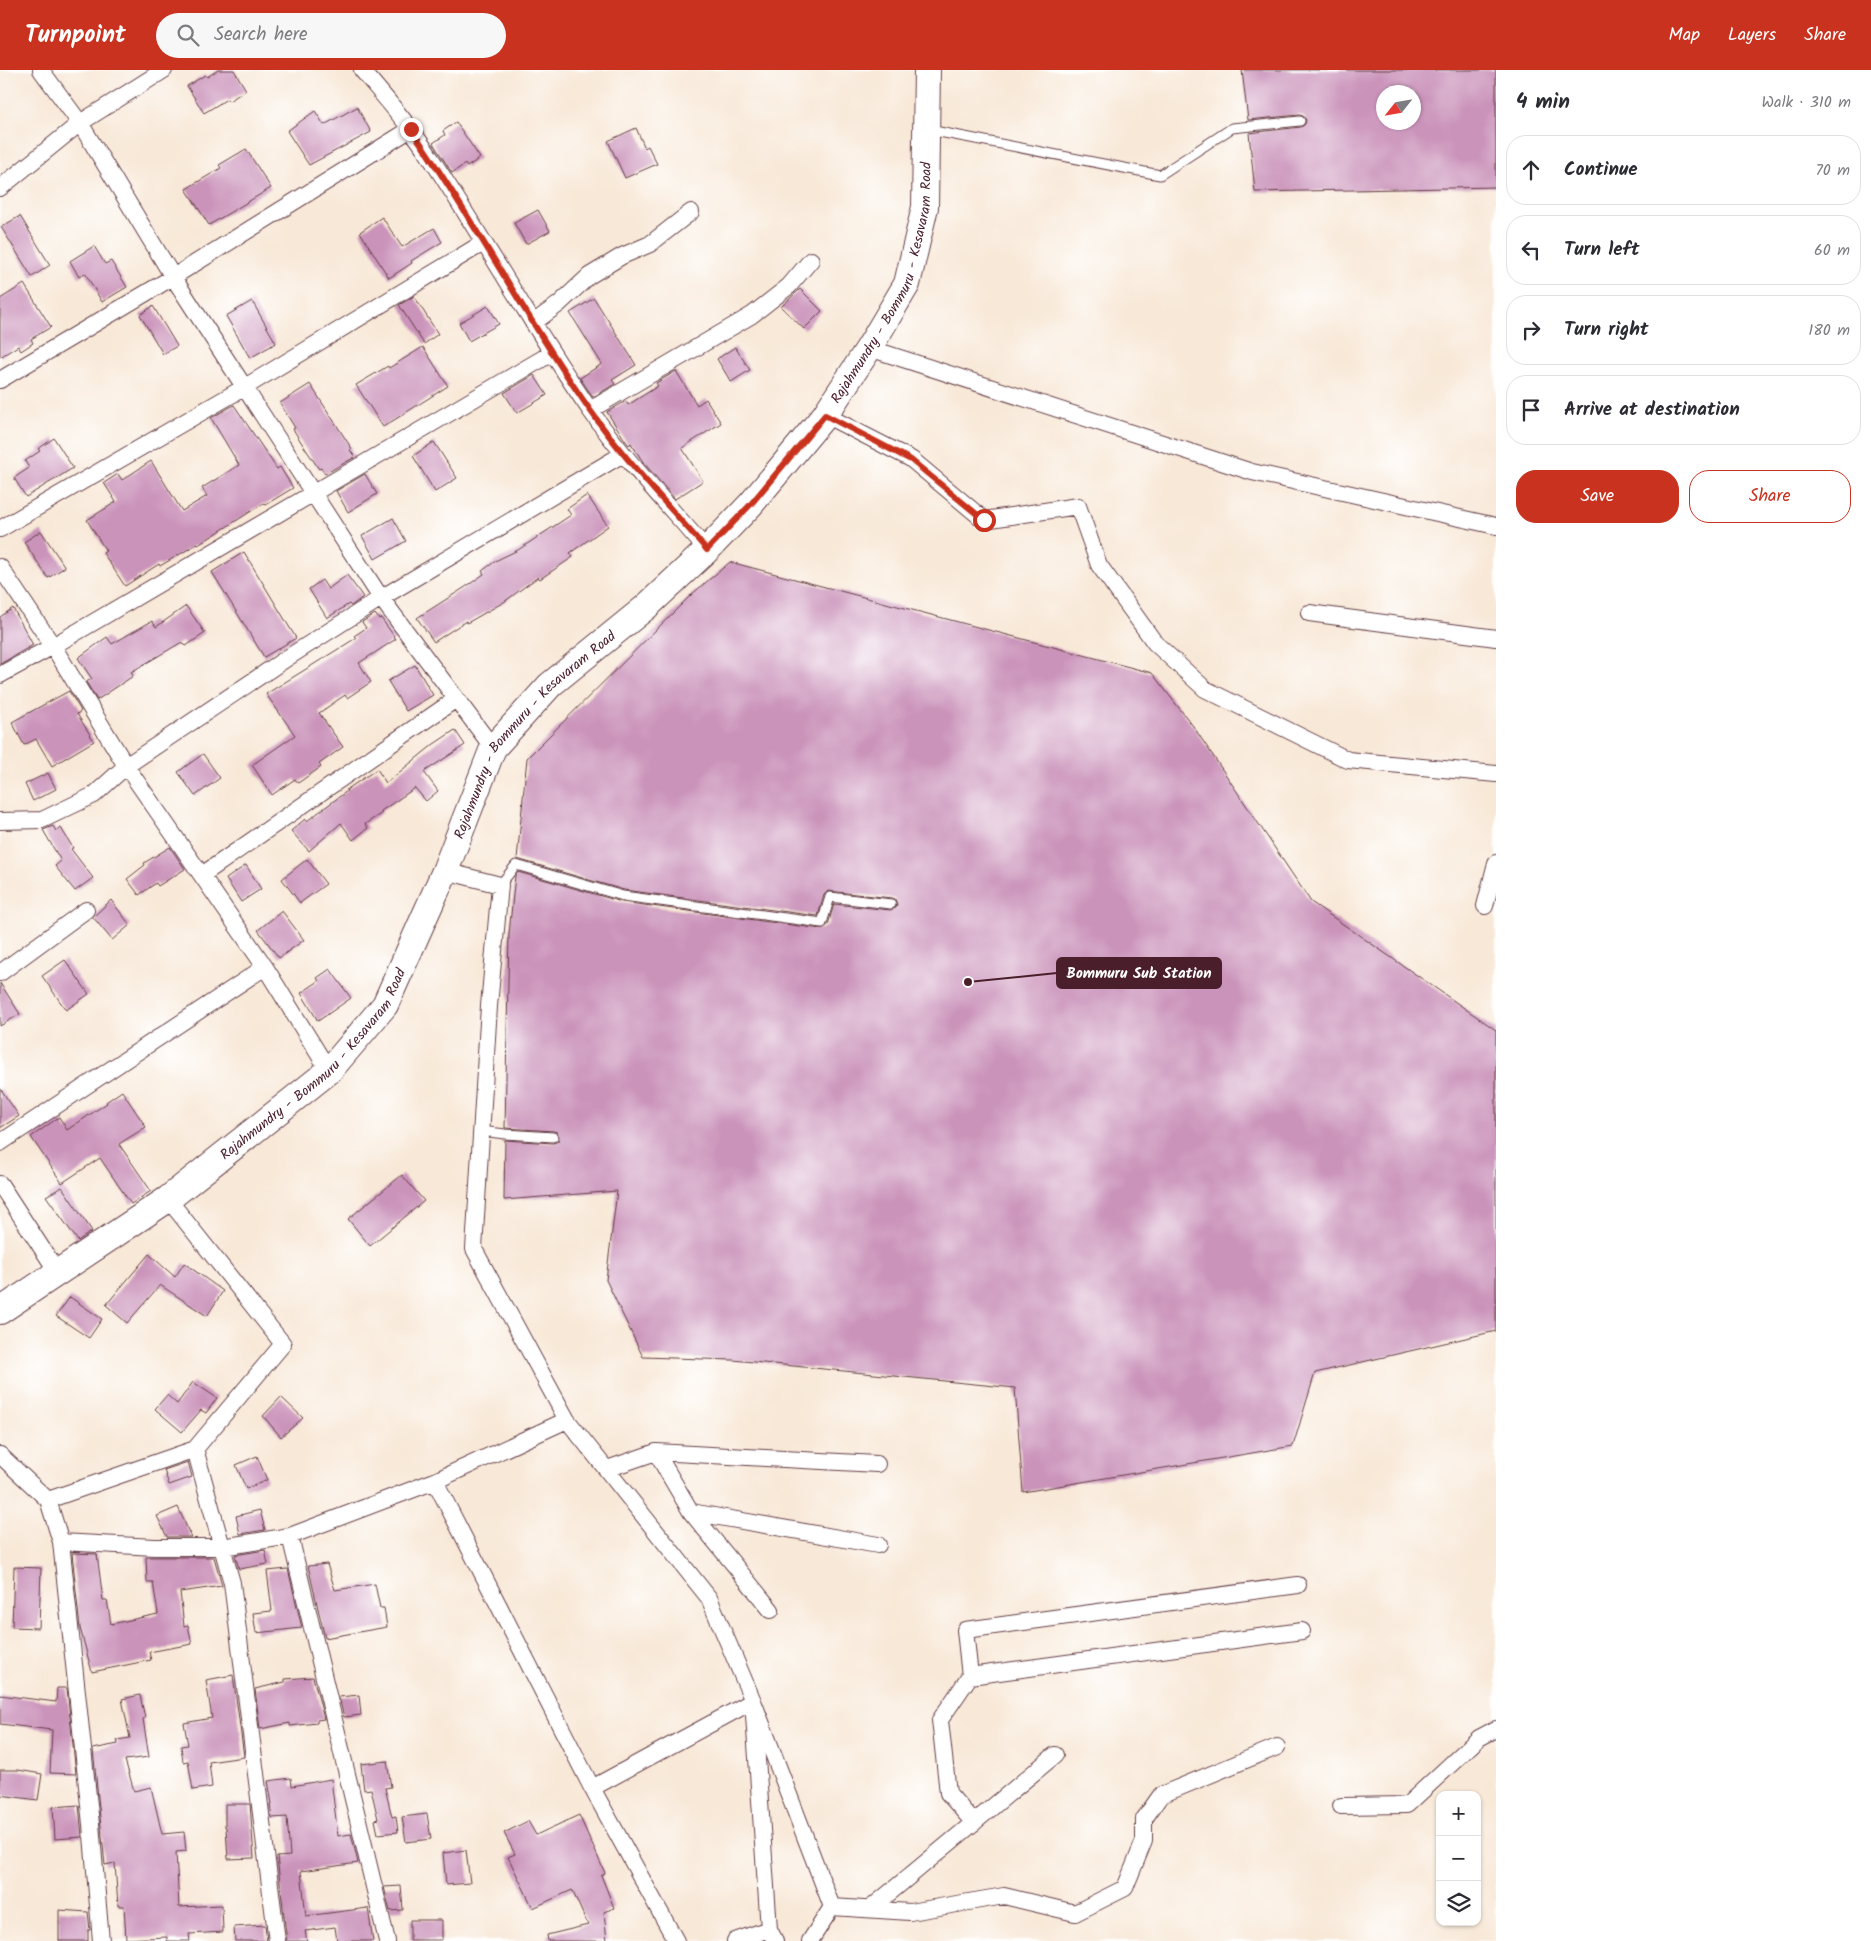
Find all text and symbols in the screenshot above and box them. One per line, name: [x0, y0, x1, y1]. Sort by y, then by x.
search box: [156, 13, 506, 58]
text: Turnpoint: [25, 16, 126, 55]
text: Search here: [214, 20, 308, 50]
icon: search: [174, 21, 202, 49]
text: Map: [1669, 21, 1700, 50]
text: Layers: [1728, 21, 1776, 50]
text: Share: [1804, 21, 1846, 50]
north arrow: [1376, 85, 1421, 130]
text: 4 min: [1516, 86, 1570, 119]
text: Walk · 310 m: [1762, 90, 1851, 115]
route end: [400, 118, 423, 141]
text: Continue: [1564, 155, 1637, 185]
icon: ahead: [1517, 156, 1545, 184]
text: 70 m: [1815, 158, 1850, 183]
street label: Rajahmundry - Bommuru - Kesavaram Road: [825, 161, 938, 408]
text: Turn left: [1564, 235, 1639, 265]
icon: left: [1517, 236, 1545, 264]
text: 60 m: [1814, 238, 1850, 263]
text: Turn right: [1564, 315, 1649, 345]
icon: right: [1517, 316, 1545, 344]
text: 180 m: [1808, 318, 1850, 343]
text: Arrive at destination: [1564, 395, 1740, 425]
icon: arrive: [1517, 396, 1545, 424]
button: Save: [1516, 470, 1679, 523]
button: Share: [1689, 470, 1851, 523]
route start: [973, 509, 996, 532]
street label: Rajahmundry - Bommuru - Kesavaram Road: [449, 625, 622, 842]
callout: Bommuru Sub Station: [1057, 958, 1221, 988]
text: Bommuru Sub Station: [1067, 962, 1211, 986]
street label: Rajahmundry - Bommuru - Kesavaram Road: [216, 964, 412, 1166]
map controls: [1436, 1791, 1481, 1926]
button: +: [1436, 1791, 1481, 1836]
button: −: [1436, 1836, 1481, 1881]
button: layers: [1436, 1881, 1481, 1926]

